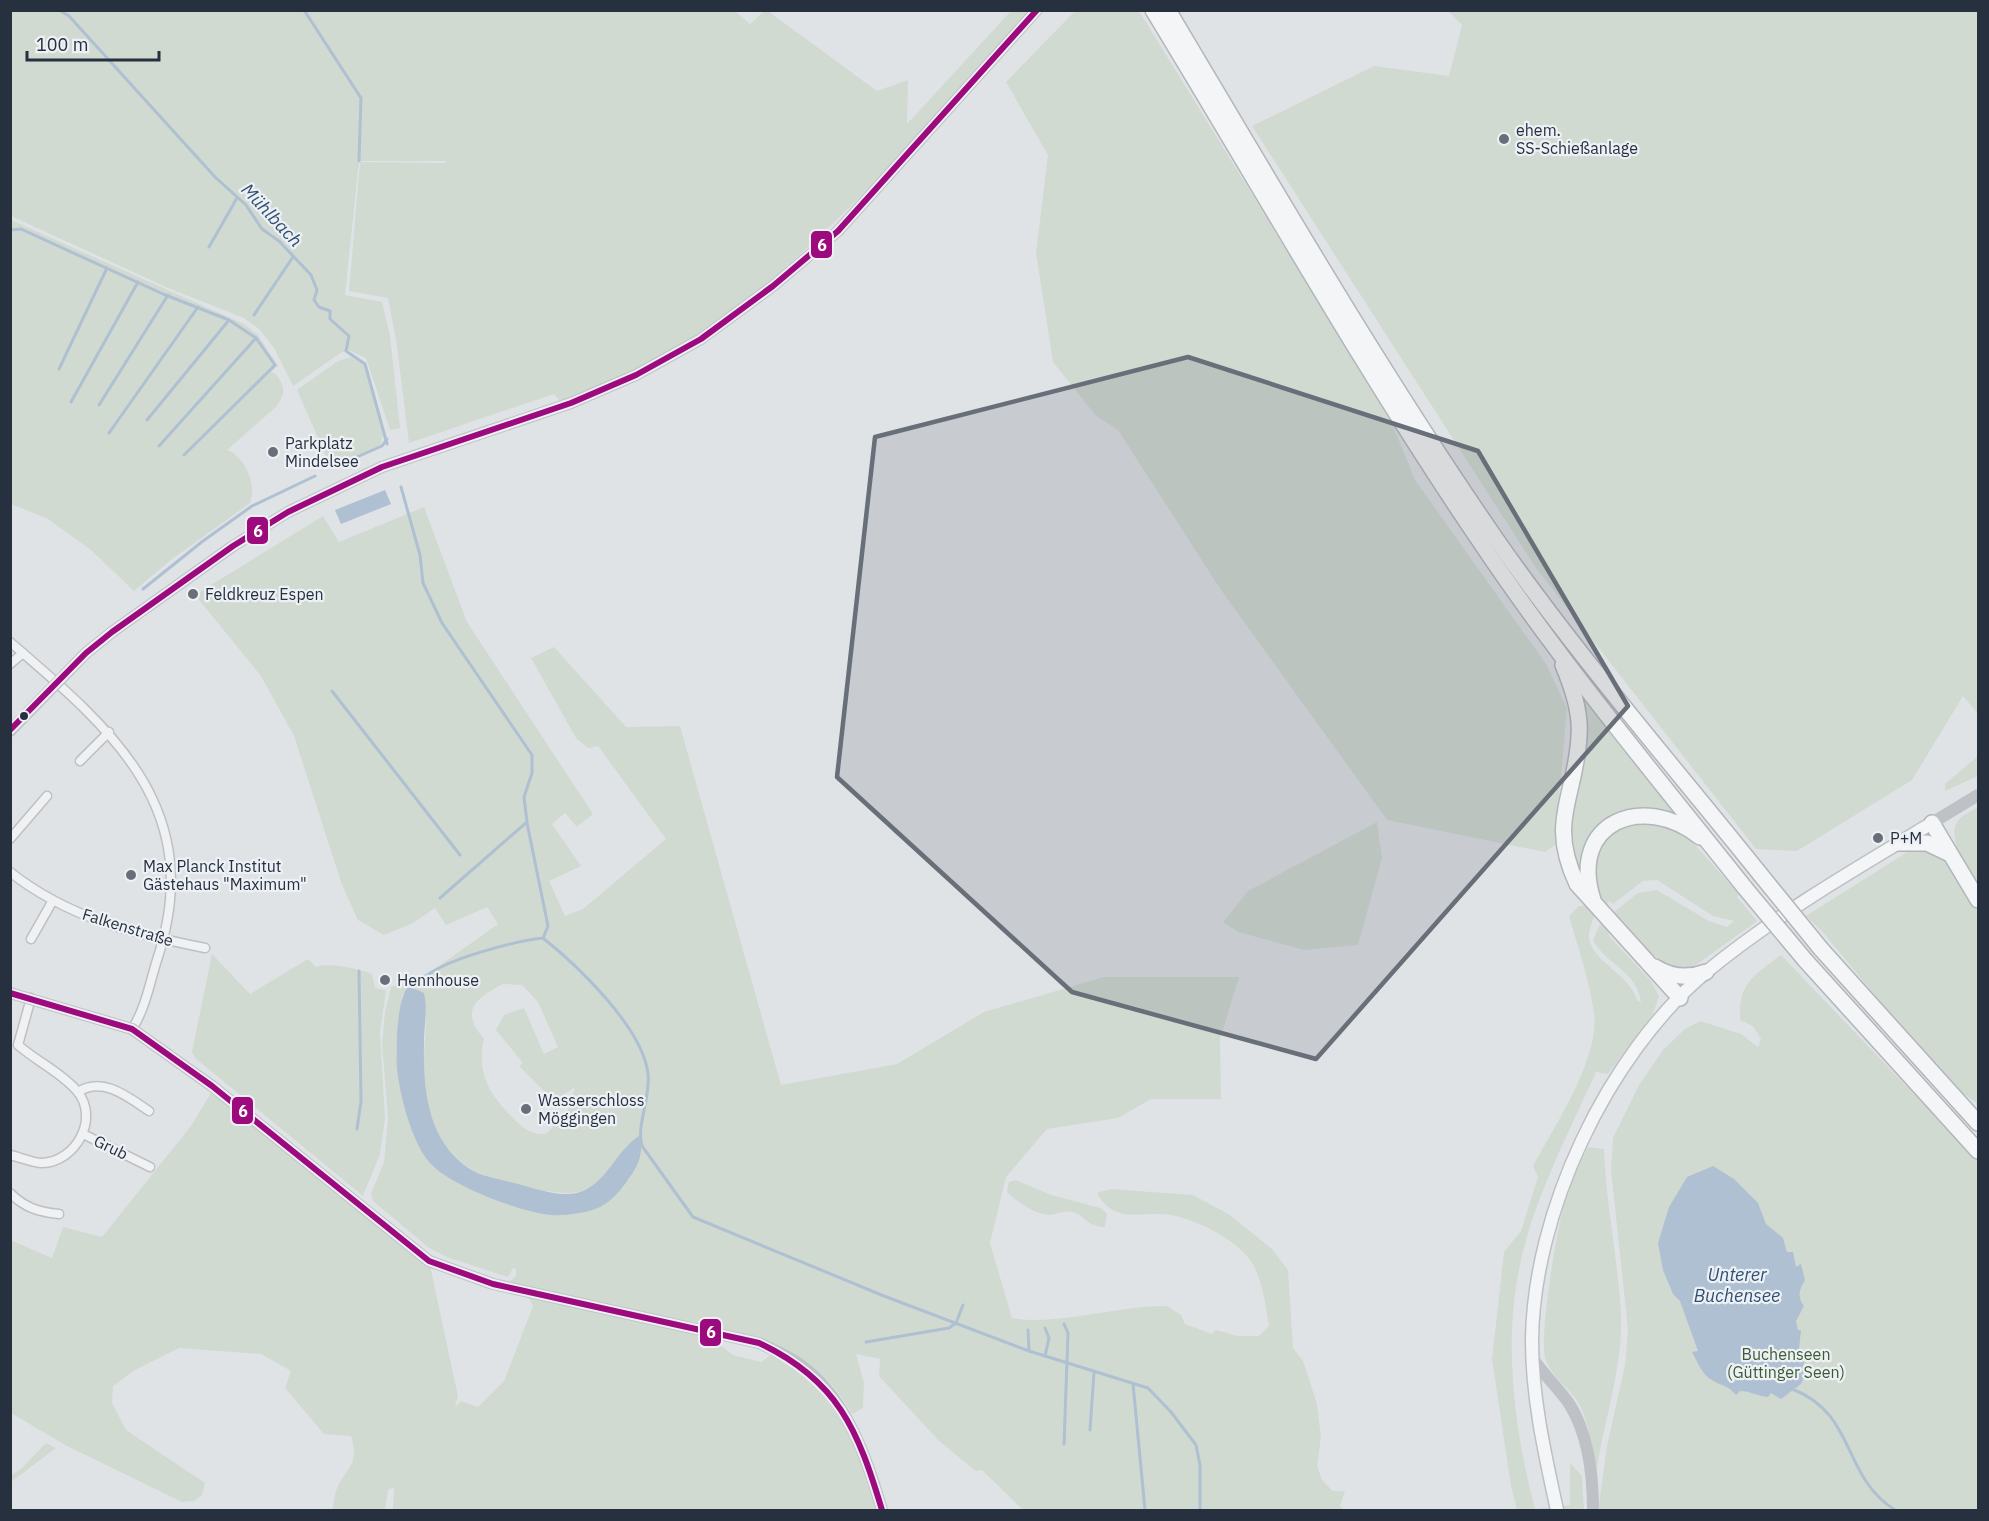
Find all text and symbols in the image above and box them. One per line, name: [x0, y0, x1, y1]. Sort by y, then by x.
scale bar: [27, 24, 159, 62]
text: 100 m: [36, 33, 88, 56]
place label: ehem. SS-Schießanlage: [1516, 120, 1638, 158]
marker: ehem. SS-Schießanlage: [1497, 132, 1511, 146]
water label: Mühlbach: [237, 178, 307, 252]
line badge: 6: [810, 230, 833, 259]
text: 6: [817, 235, 827, 255]
place label: Parkplatz Mindelsee: [285, 433, 359, 471]
marker: Parkplatz Mindelsee: [266, 445, 280, 459]
line badge: 6: [246, 516, 269, 545]
text: 6: [253, 521, 263, 541]
place label: Feldkreuz Espen: [205, 584, 324, 604]
marker: Feldkreuz Espen: [186, 587, 200, 601]
unlabelled marker: [18, 710, 30, 722]
place label: P+M: [1890, 828, 1922, 848]
marker: P+M: [1871, 831, 1885, 845]
place label: Max Planck Institut Gästehaus "Maximum": [143, 856, 307, 894]
marker: Max Planck Institut Gästehaus "Maximum": [124, 868, 138, 882]
street label: Falkenstraße: [80, 904, 176, 950]
place label: Hennhouse: [397, 970, 479, 990]
marker: Hennhouse: [378, 973, 392, 987]
place label: Wasserschloss Möggingen: [538, 1090, 645, 1128]
line badge: 6: [231, 1096, 254, 1125]
text: 6: [238, 1101, 248, 1121]
marker: Wasserschloss Möggingen: [519, 1102, 533, 1116]
street label: Grub: [91, 1130, 131, 1164]
water label: Unterer Buchensee: [1694, 1263, 1780, 1307]
line badge: 6: [699, 1318, 722, 1347]
text: 6: [706, 1322, 716, 1342]
park label: Buchenseen (Güttinger Seen): [1727, 1344, 1845, 1382]

